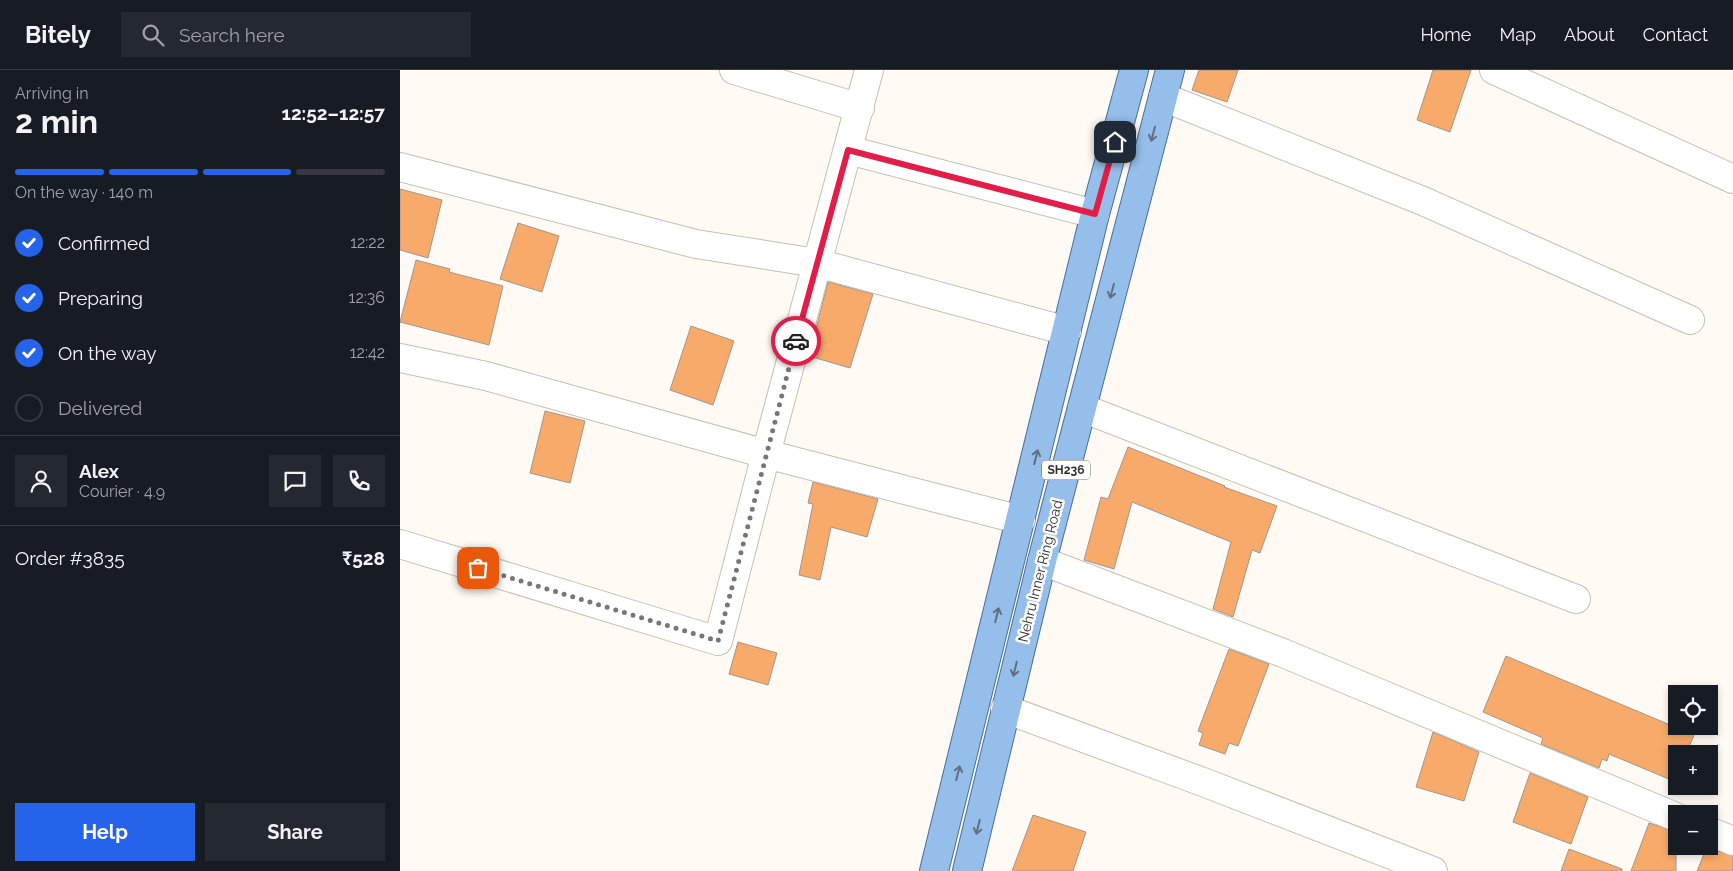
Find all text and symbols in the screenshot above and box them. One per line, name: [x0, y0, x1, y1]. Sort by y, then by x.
search box: [121, 12, 471, 57]
text: Bitely: [25, 20, 91, 49]
icon: search: [139, 21, 167, 49]
text: Search here: [179, 24, 285, 46]
text: Home: [1420, 24, 1471, 45]
text: Map: [1499, 24, 1536, 45]
text: About: [1564, 24, 1615, 45]
text: Contact: [1643, 24, 1708, 45]
text: Arriving in: [15, 84, 89, 103]
text: 12:52–12:57: [282, 102, 385, 124]
text: 2 min: [15, 103, 98, 140]
pin: [1094, 121, 1136, 163]
one-way arrow: [1148, 126, 1157, 142]
icon: home: [1101, 128, 1129, 156]
text: On the way · 140 m: [15, 183, 153, 202]
icon: check: [15, 229, 43, 257]
text: Confirmed: [58, 232, 150, 254]
text: 12:22: [350, 233, 385, 252]
one-way arrow: [1107, 283, 1116, 299]
icon: check: [15, 284, 43, 312]
text: Preparing: [58, 287, 143, 309]
text: 12:36: [349, 288, 385, 307]
courier: [771, 316, 821, 366]
icon: car: [782, 327, 810, 355]
icon: check: [15, 339, 43, 367]
text: On the way: [58, 342, 157, 364]
text: 12:42: [350, 343, 385, 362]
text: Delivered: [58, 397, 142, 419]
one-way arrow: [1032, 450, 1041, 466]
button: person: [15, 455, 67, 507]
button: chat: [269, 455, 321, 507]
button: phone: [333, 455, 385, 507]
text: Alex: [79, 460, 119, 482]
road number: SH236: [1042, 460, 1090, 480]
text: Courier · 4.9: [79, 482, 165, 501]
street label: Nehru Inner Ring Road: [1015, 498, 1065, 644]
text: Order #3835: [15, 547, 124, 569]
text: ₹528: [342, 547, 385, 569]
pin: [457, 547, 499, 589]
icon: bag: [464, 554, 492, 582]
one-way arrow: [993, 607, 1002, 623]
one-way arrow: [1010, 661, 1019, 677]
map controls: [1668, 685, 1718, 855]
button: locate: [1668, 685, 1718, 735]
button: +: [1668, 745, 1718, 795]
one-way arrow: [954, 765, 964, 781]
button: Help: [15, 803, 195, 861]
button: Share: [205, 803, 385, 861]
button: −: [1668, 805, 1718, 855]
one-way arrow: [973, 819, 982, 835]

